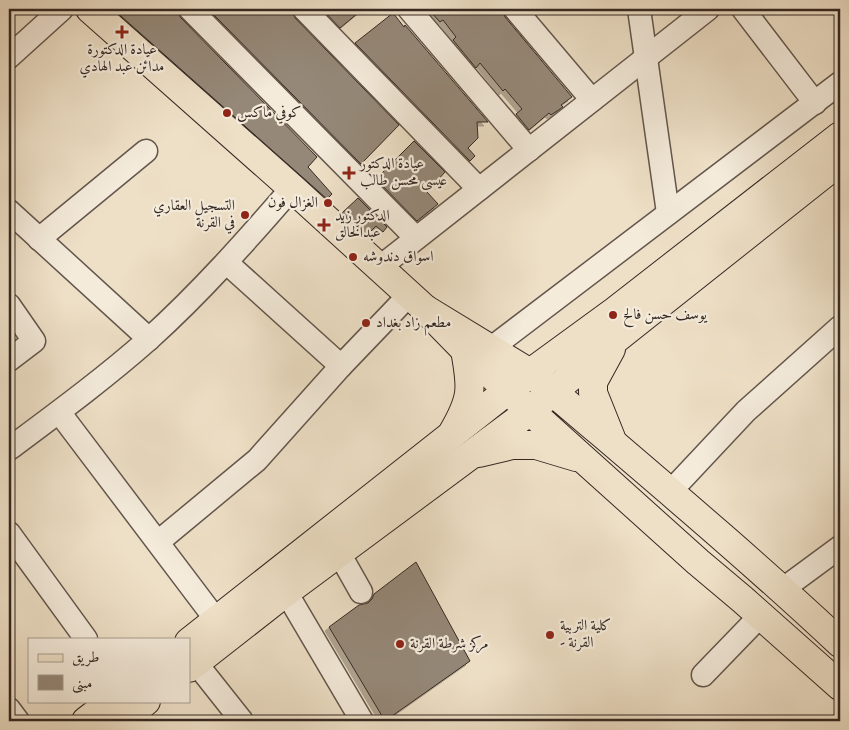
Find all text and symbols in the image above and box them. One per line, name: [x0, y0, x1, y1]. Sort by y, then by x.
marker: عيادة الدكتورة مدائن عبد الهادي: [115, 25, 129, 39]
place label: عيادة الدكتورة مدائن عبد الهادي: [80, 40, 164, 78]
place label: كوفي ماكس: [237, 103, 301, 124]
marker: كوفي ماكس: [221, 107, 233, 119]
place label: عيادة الدكتور عيسى محسن طالب: [358, 154, 447, 192]
marker: عيادة الدكتور عيسى محسن طالب: [342, 166, 356, 180]
place label: الغزال فون: [268, 193, 318, 214]
place label: التسجيل العقاري في القرنة: [153, 196, 235, 234]
marker: الغزال فون: [322, 197, 334, 209]
place label: الدكتور زيد عبدالخالق: [335, 206, 390, 244]
marker: التسجيل العقاري في القرنة: [239, 209, 251, 221]
marker: الدكتور زيد عبدالخالق: [317, 218, 331, 232]
place label: اسواق دندوشه: [363, 247, 433, 268]
marker: اسواق دندوشه: [347, 251, 359, 263]
place label: يوسف حسن فالح: [623, 305, 708, 328]
marker: يوسف حسن فالح: [607, 309, 619, 321]
place label: مطعم زاد بغداد: [376, 313, 451, 336]
marker: مطعم زاد بغداد: [360, 317, 372, 329]
place label: كلية التربية - القرنة: [560, 616, 611, 654]
marker: كلية التربية - القرنة: [544, 629, 556, 641]
place label: مركز شرطة القرنة: [410, 634, 488, 655]
legend: [28, 638, 190, 702]
marker: مركز شرطة القرنة: [394, 638, 406, 650]
text: طريق: [72, 648, 99, 669]
text: مبنى: [72, 674, 92, 695]

